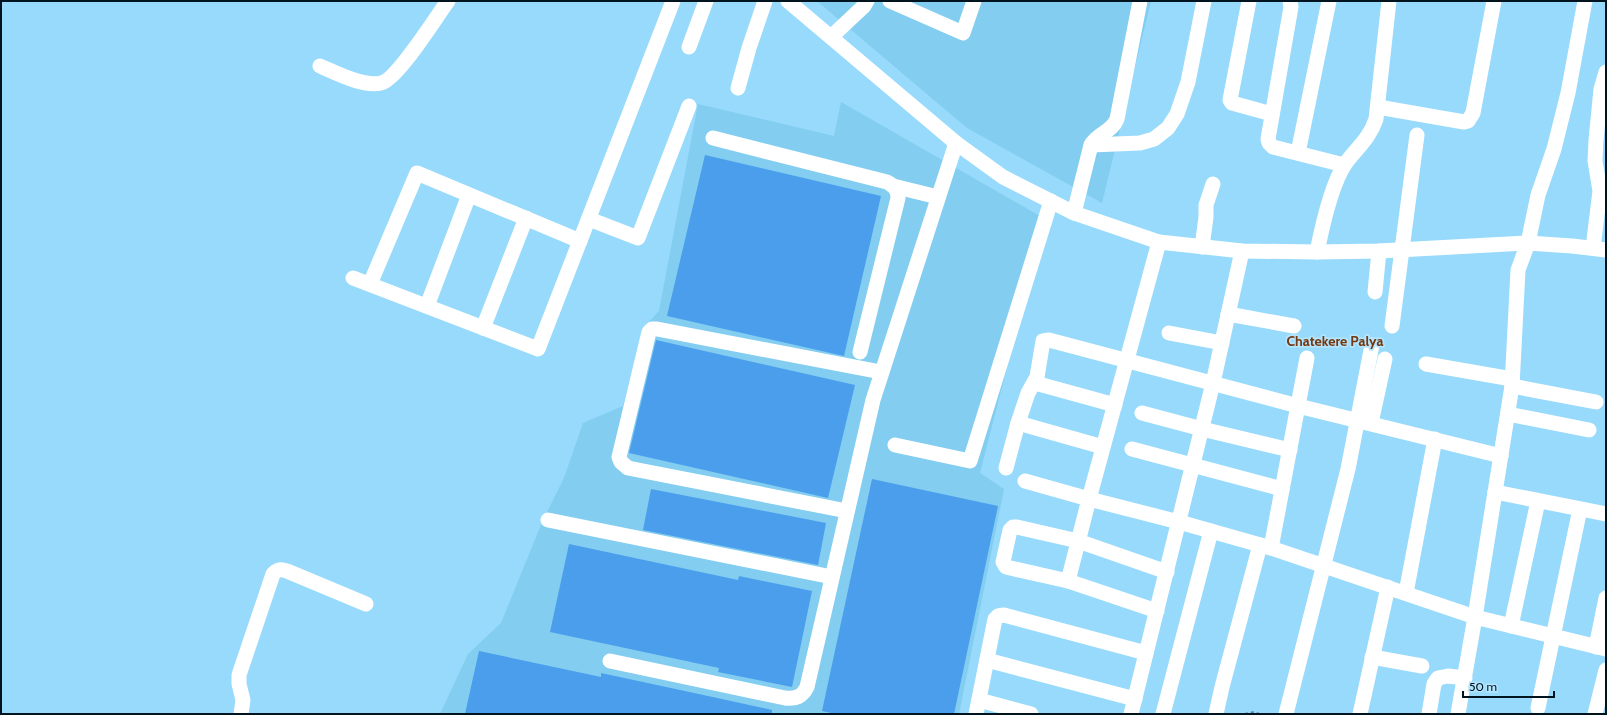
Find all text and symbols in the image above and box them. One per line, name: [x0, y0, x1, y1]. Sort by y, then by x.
district label: Chatekere Palya: [1287, 332, 1383, 350]
scale bar: [1463, 673, 1554, 699]
text: 50 m: [1469, 679, 1497, 694]

